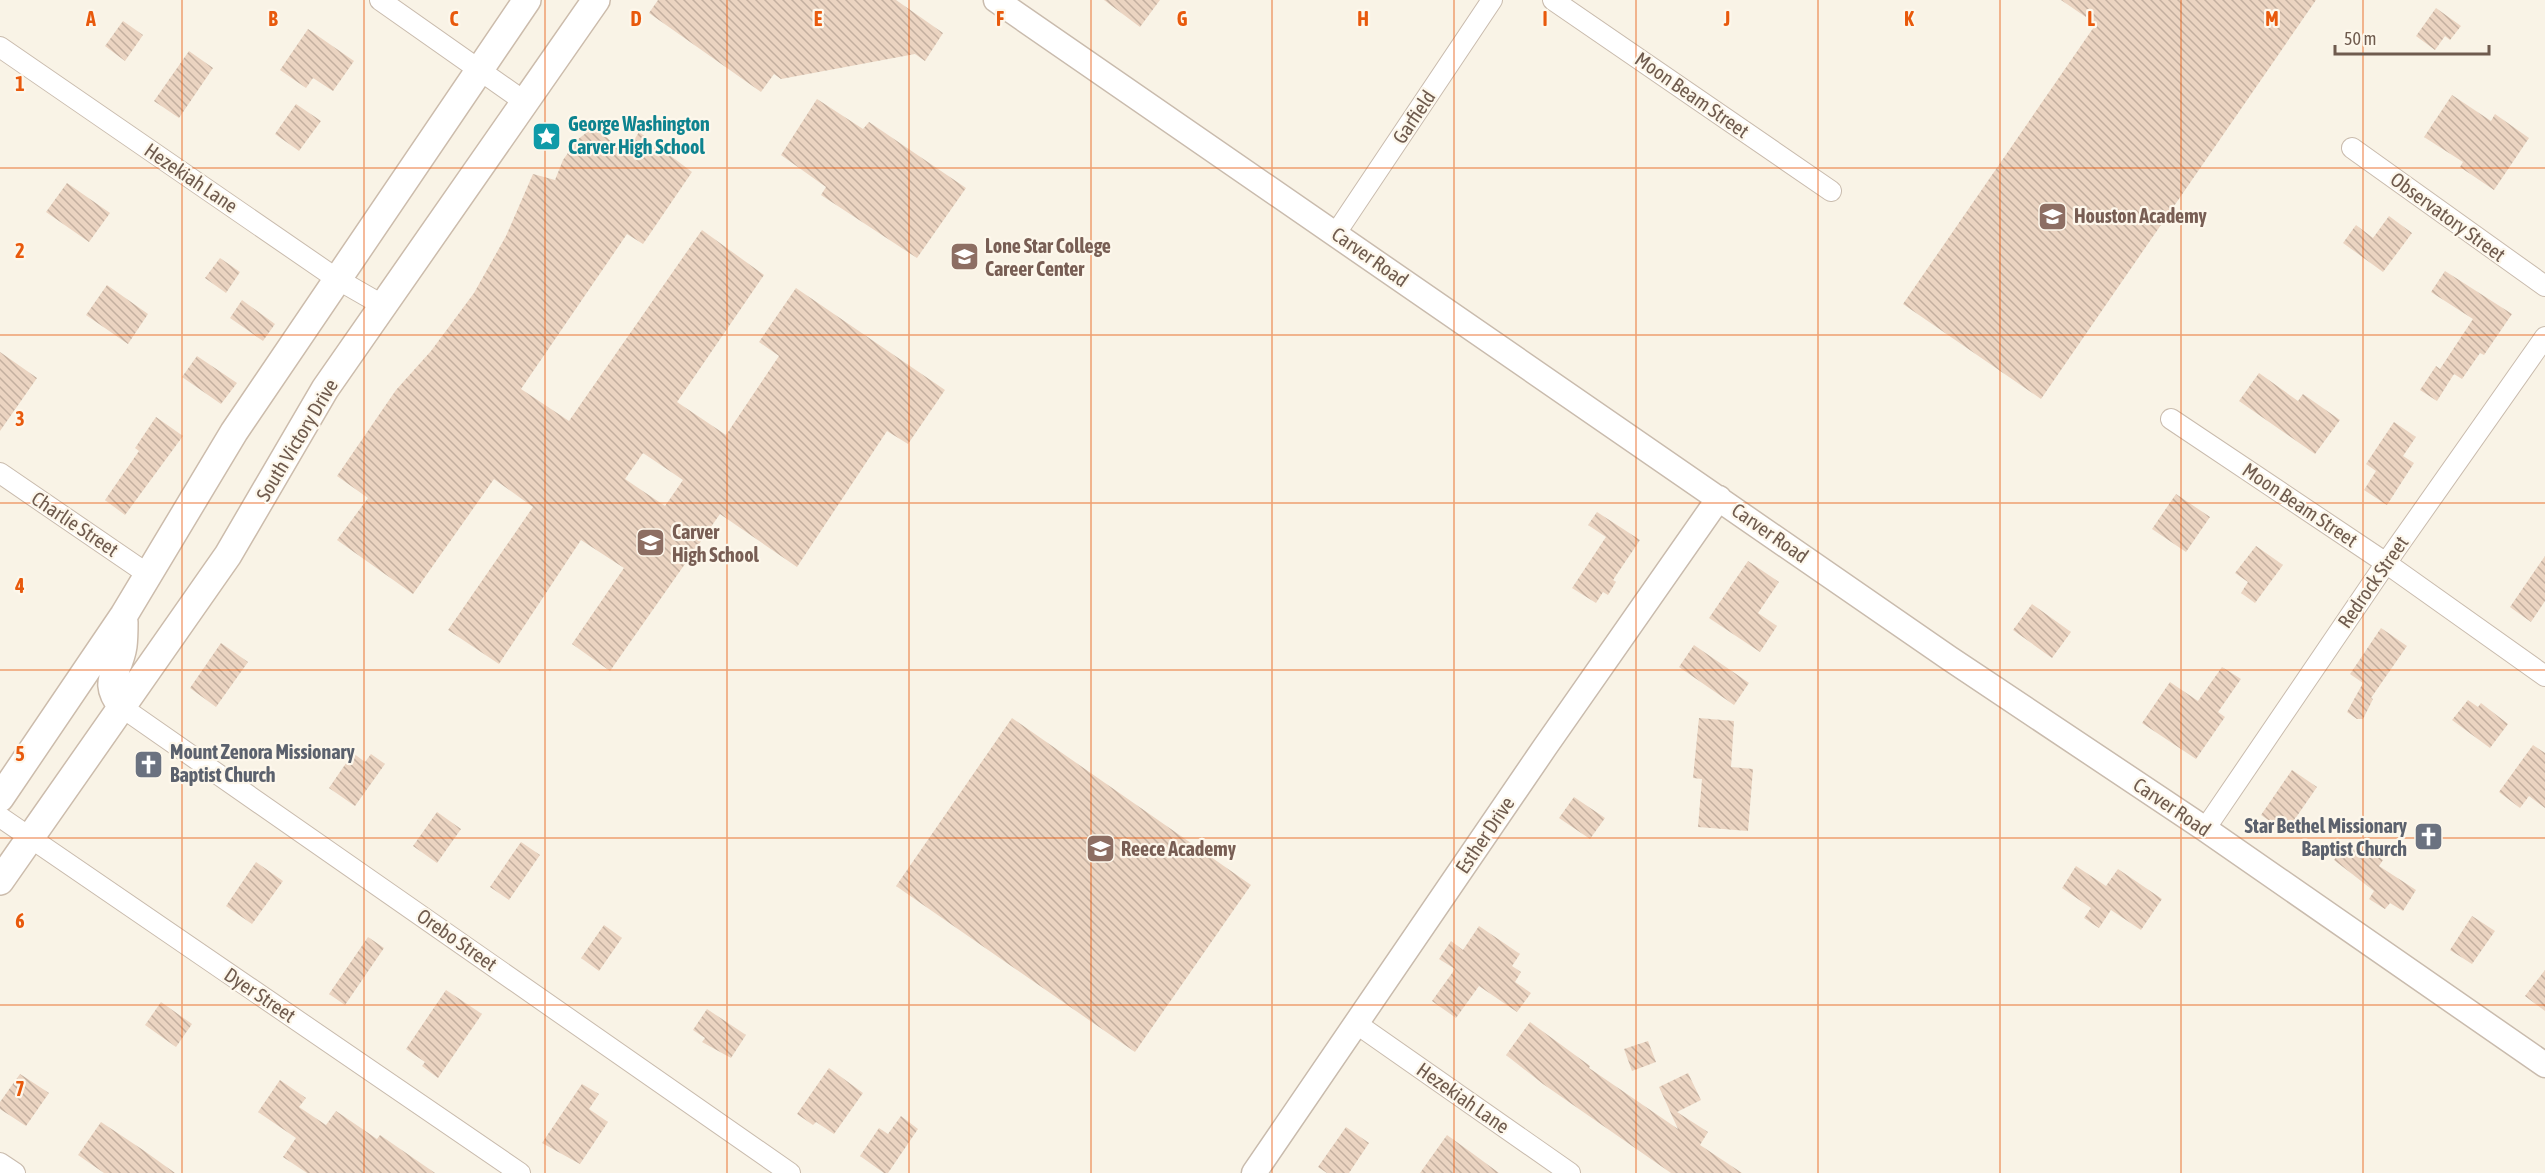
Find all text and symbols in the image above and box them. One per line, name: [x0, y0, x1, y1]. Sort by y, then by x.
text: A: [85, 7, 96, 30]
text: B: [268, 7, 278, 30]
text: C: [450, 7, 459, 30]
text: D: [630, 7, 642, 30]
text: E: [814, 7, 823, 30]
text: F: [996, 7, 1004, 30]
text: G: [1177, 7, 1188, 30]
text: H: [1357, 7, 1369, 30]
text: I: [1542, 7, 1548, 30]
text: J: [1723, 7, 1730, 30]
text: K: [1904, 7, 1914, 30]
text: L: [2087, 7, 2095, 30]
text: M: [2265, 7, 2279, 30]
scale bar: [2335, 18, 2490, 56]
text: 50 m: [2344, 28, 2376, 49]
street label: Moon Beam Street: [1631, 47, 1754, 142]
text: 1: [15, 72, 25, 95]
street label: Garfield: [1387, 86, 1440, 148]
place label: George Washington Carver High School: [568, 112, 710, 158]
place icon: George Washington Carver High School: [531, 120, 563, 152]
street label: Hezekiah Lane: [140, 138, 242, 217]
street label: Observatory Street: [2386, 167, 2510, 266]
school or university icon: Houston Academy: [2037, 200, 2069, 232]
place label: Houston Academy: [2074, 204, 2208, 227]
street label: Carver Road: [1328, 222, 1413, 291]
place label: Lone Star College Career Center: [985, 234, 1111, 280]
text: 2: [15, 239, 25, 262]
school or university icon: Lone Star College Career Center: [948, 241, 980, 273]
street label: South Victory Drive: [251, 375, 342, 505]
text: 3: [15, 407, 25, 430]
street label: Moon Beam Street: [2238, 458, 2362, 552]
street label: Charlie Street: [28, 486, 123, 561]
street label: Carver Road: [1728, 498, 1813, 567]
place label: Carver High School: [672, 520, 760, 566]
school or university icon: Carver High School: [635, 527, 667, 559]
street label: Redrock Street: [2333, 531, 2413, 632]
text: 4: [14, 574, 25, 597]
place label: Mount Zenora Missionary Baptist Church: [170, 740, 355, 786]
text: 5: [15, 742, 25, 765]
church icon: Mount Zenora Missionary Baptist Church: [133, 748, 165, 780]
street label: Carver Road: [2129, 772, 2215, 841]
street label: Esther Drive: [1451, 792, 1519, 877]
place label: Star Bethel Missionary Baptist Church: [2245, 814, 2408, 860]
church icon: Star Bethel Missionary Baptist Church: [2412, 821, 2444, 853]
school or university icon: Reece Academy: [1084, 833, 1116, 865]
place label: Reece Academy: [1121, 837, 1237, 860]
street label: Orebo Street: [413, 904, 502, 976]
text: 6: [15, 909, 25, 932]
street label: Dyer Street: [220, 962, 300, 1027]
street label: Hezekiah Lane: [1413, 1057, 1514, 1138]
text: 7: [15, 1077, 25, 1100]

